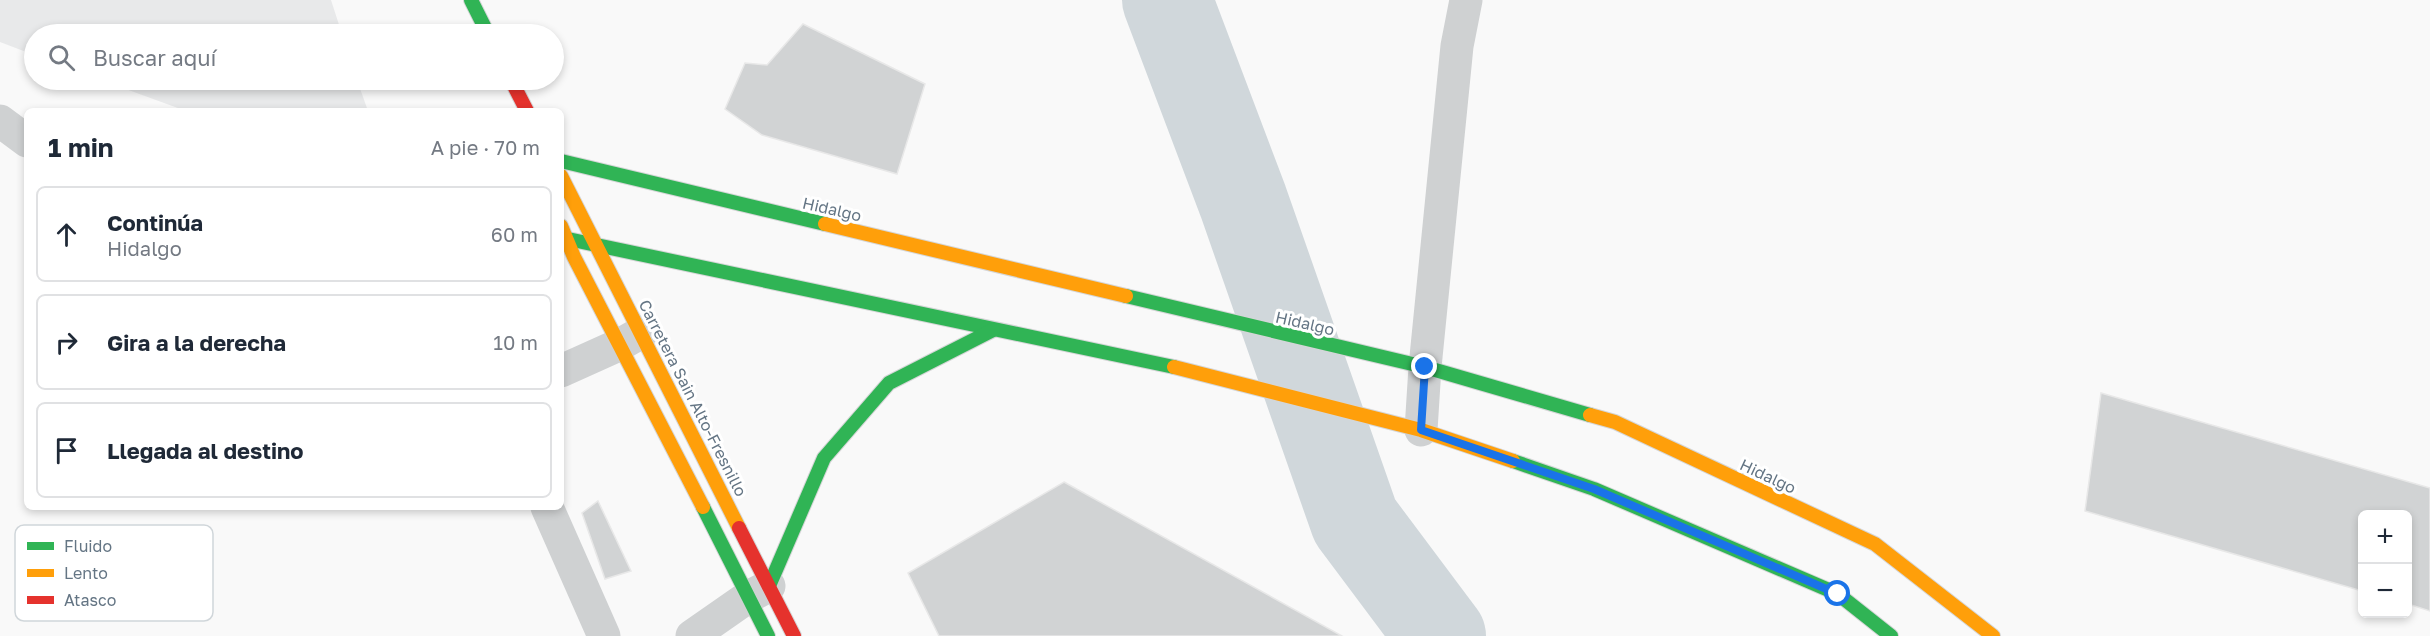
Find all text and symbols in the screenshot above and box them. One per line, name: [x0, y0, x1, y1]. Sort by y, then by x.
search box: [24, 24, 564, 90]
icon: search: [45, 41, 78, 74]
text: Buscar aquí: [93, 44, 216, 71]
text: 1 min: [48, 132, 114, 163]
text: A pie · 70 m: [431, 135, 540, 159]
street label: Hidalgo: [801, 193, 863, 225]
text: Continúa: [107, 209, 203, 236]
icon: ahead: [50, 218, 83, 251]
text: 60 m: [491, 222, 538, 246]
text: Hidalgo: [107, 236, 182, 260]
street label: Carretera Sain Alto-Fresnillo: [635, 296, 751, 500]
street label: Hidalgo: [1274, 307, 1336, 339]
icon: right: [50, 326, 83, 359]
text: Gira a la derecha: [107, 329, 286, 356]
text: 10 m: [493, 330, 538, 354]
route end: [1411, 353, 1437, 379]
icon: arrive: [50, 434, 83, 467]
text: Llegada al destino: [107, 437, 304, 464]
street label: Hidalgo: [1737, 454, 1799, 498]
map controls: [2358, 510, 2412, 618]
button: +: [2358, 510, 2412, 564]
legend: [15, 525, 213, 621]
text: Fluido: [64, 536, 112, 556]
text: Lento: [64, 563, 108, 583]
button: −: [2358, 564, 2412, 618]
route start: [1824, 580, 1850, 606]
text: Atasco: [64, 590, 116, 610]

